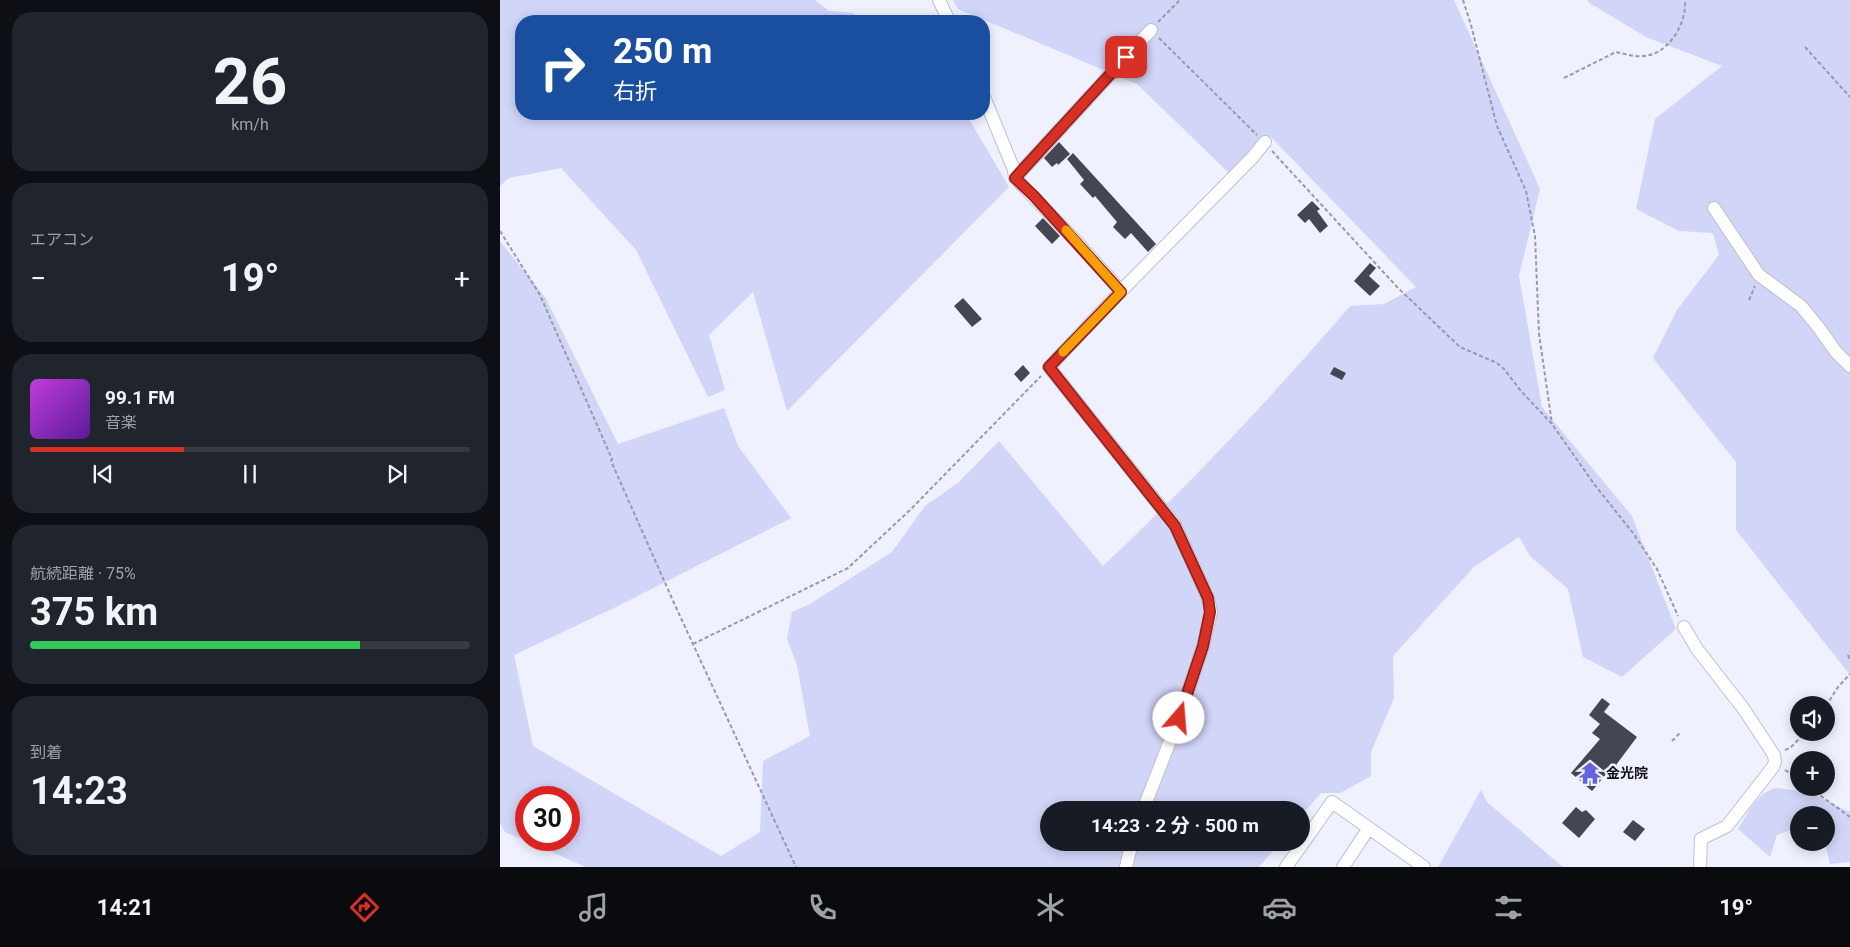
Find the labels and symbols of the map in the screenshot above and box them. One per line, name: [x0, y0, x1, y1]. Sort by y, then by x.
pin: [1105, 36, 1147, 78]
position arrow: [1152, 691, 1204, 743]
temple icon: 金光院: [1577, 760, 1603, 786]
place label: 金光院: [1606, 765, 1648, 781]
speed limit sign: 30: [515, 786, 580, 851]

